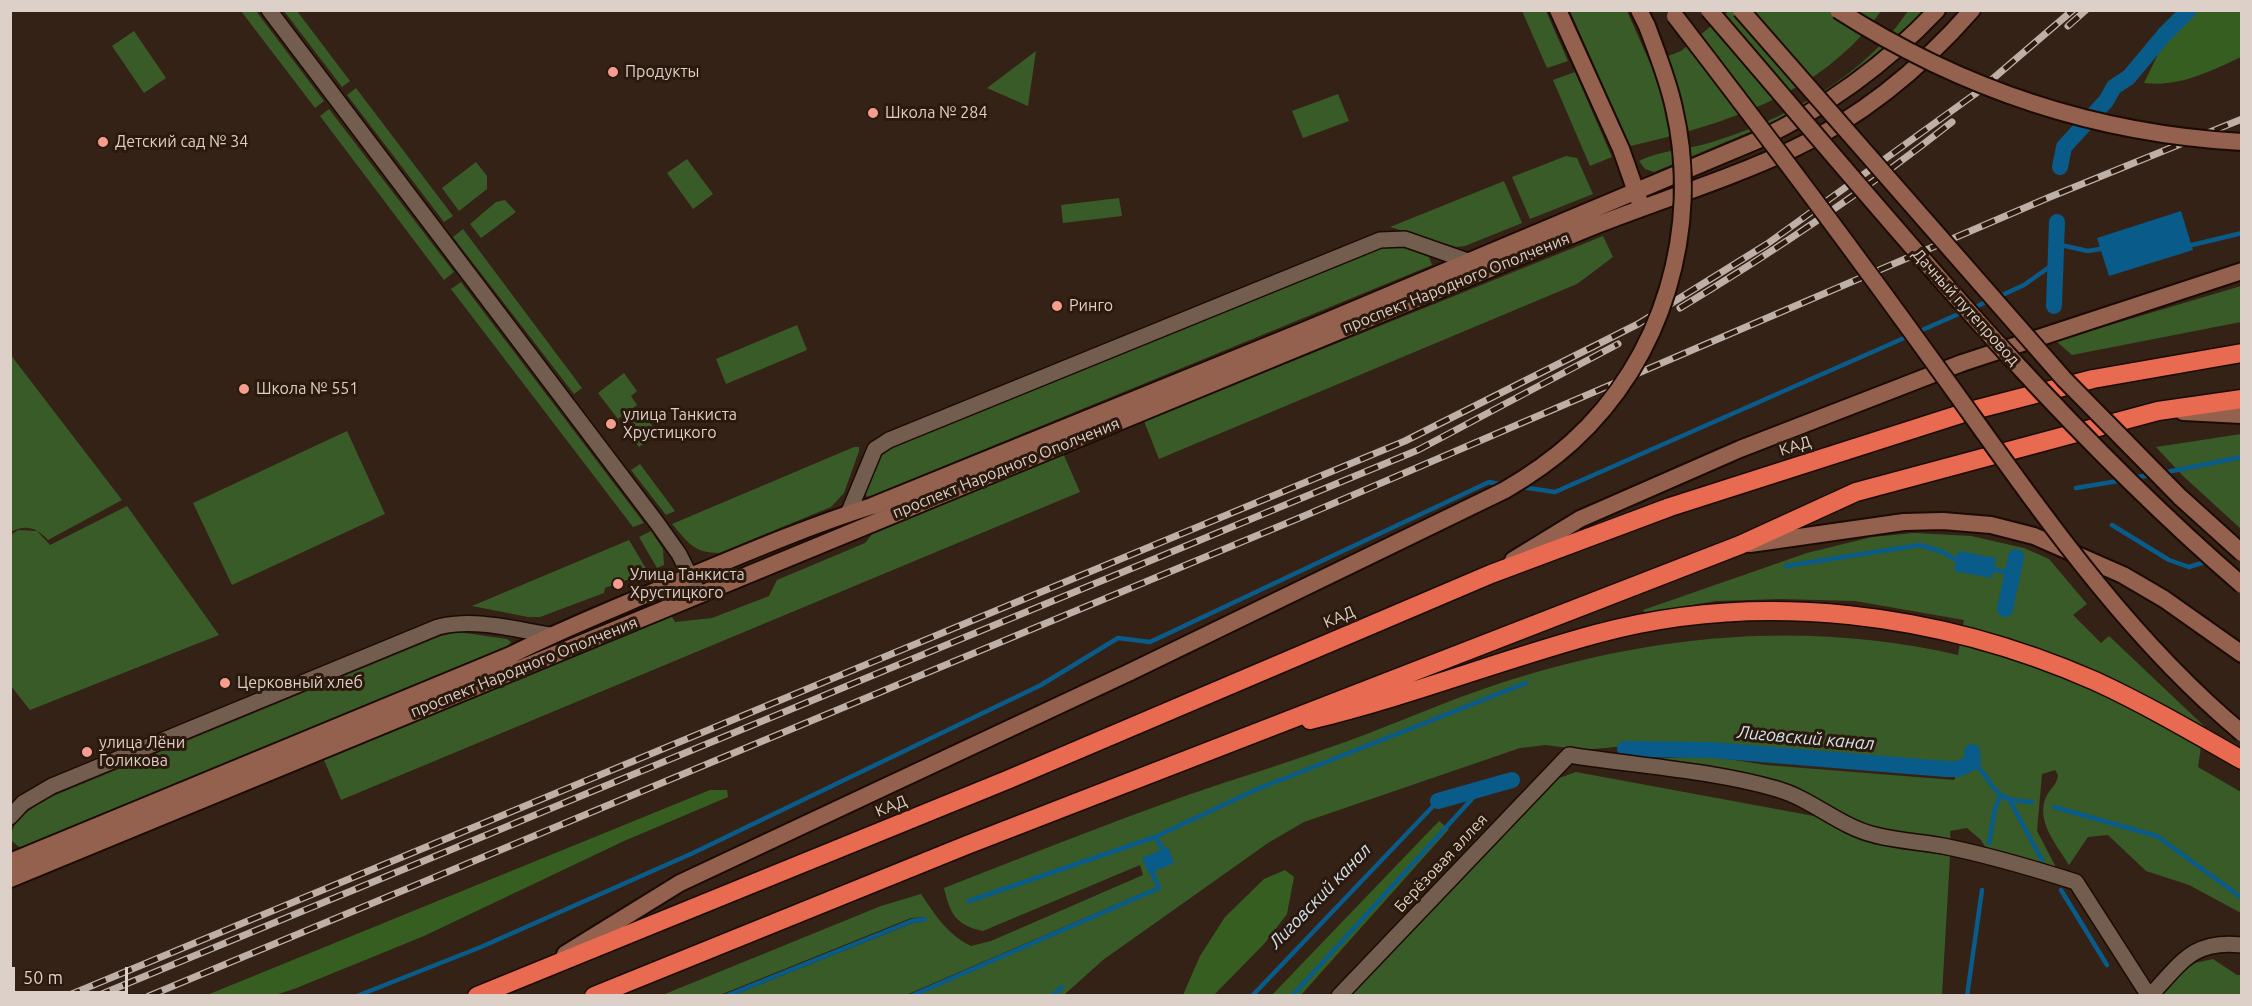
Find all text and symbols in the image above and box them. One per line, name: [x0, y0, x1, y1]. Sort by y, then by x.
place label: Продукты: [625, 62, 700, 82]
marker: Продукты: [606, 65, 620, 79]
place label: Школа № 284: [885, 103, 987, 123]
marker: Школа № 284: [866, 106, 880, 120]
place label: Детский сад № 34: [115, 132, 248, 152]
marker: Детский сад № 34: [96, 135, 110, 149]
street label: проспект Народного Ополчения: [1340, 229, 1572, 337]
street label: Дачный путепровод: [1908, 245, 2024, 369]
place label: Ринго: [1069, 296, 1113, 316]
marker: Ринго: [1050, 299, 1064, 313]
place label: Школа № 551: [256, 379, 358, 399]
marker: Школа № 551: [237, 382, 251, 396]
place label: улица Танкиста Хрустицкого: [623, 405, 737, 443]
street label: проспект Народного Ополчения: [890, 414, 1122, 522]
marker: улица Танкиста Хрустицкого: [604, 417, 618, 431]
street label: КАД: [1777, 432, 1813, 460]
place label: Улица Танкиста Хрустицкого: [630, 565, 745, 603]
marker: Улица Танкиста Хрустицкого: [611, 577, 625, 591]
street label: КАД: [1320, 602, 1358, 632]
street label: проспект Народного Ополчения: [408, 613, 640, 721]
place label: Церковный хлеб: [237, 673, 363, 693]
marker: Церковный хлеб: [218, 676, 232, 690]
water label: Лиговский канал: [1737, 721, 1875, 755]
place label: улица Лёни Голикова: [99, 733, 185, 771]
marker: улица Лёни Голикова: [80, 745, 94, 759]
street label: КАД: [873, 791, 909, 821]
street label: Берёзовая аллея: [1390, 810, 1492, 916]
water label: Лиговский канал: [1265, 839, 1375, 953]
scale bar: [15, 955, 130, 993]
text: 50 m: [23, 967, 63, 987]

